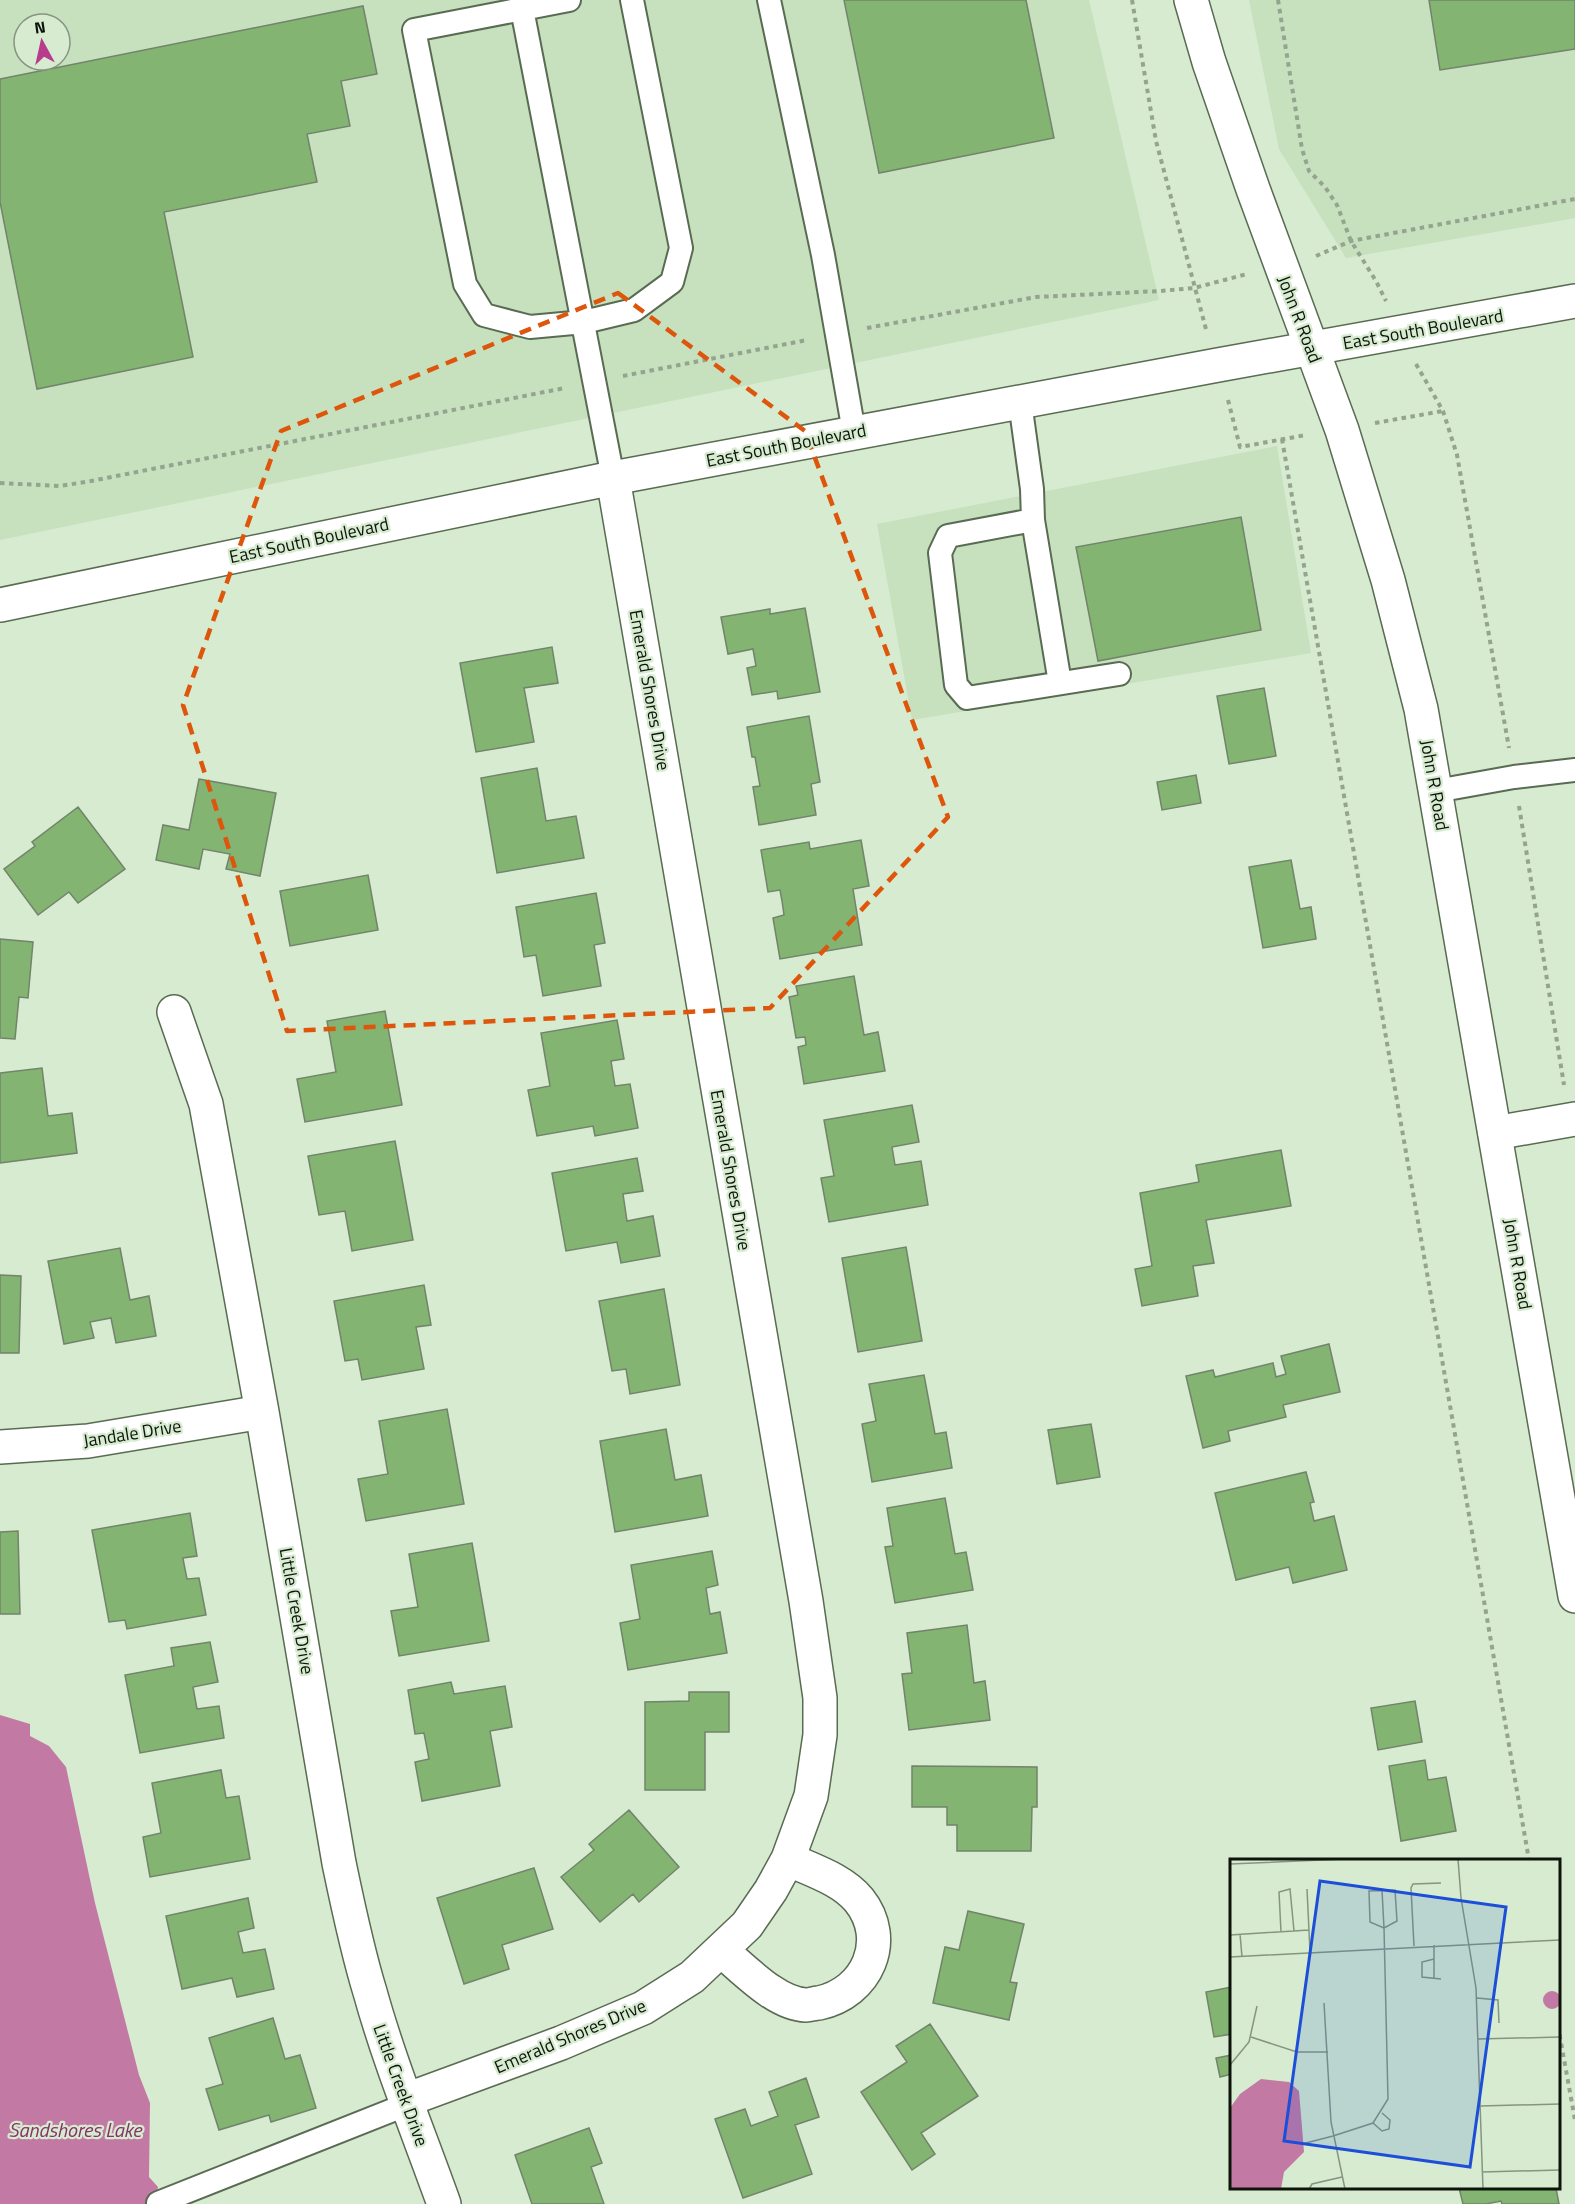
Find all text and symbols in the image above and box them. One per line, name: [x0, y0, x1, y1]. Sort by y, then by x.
north arrow: [12, 12, 72, 72]
text: N: [33, 14, 47, 40]
street label: John R Road: [1271, 271, 1329, 367]
street label: East South Boulevard: [1341, 302, 1505, 356]
street label: East South Boulevard: [704, 416, 868, 474]
street label: East South Boulevard: [227, 510, 391, 570]
street label: Emerald Shores Drive: [623, 608, 677, 772]
street label: John R Road: [1414, 737, 1456, 833]
street label: Emerald Shores Drive: [704, 1088, 758, 1252]
street label: John R Road: [1497, 1216, 1539, 1312]
street label: Jandale Drive: [81, 1412, 183, 1454]
street label: Little Creek Drive: [273, 1545, 321, 1677]
inset map: [1230, 1859, 1560, 2189]
street label: Emerald Shores Drive: [490, 1992, 650, 2080]
street label: Little Creek Drive: [366, 2020, 436, 2150]
water label: Sandshores Lake: [9, 2114, 143, 2145]

